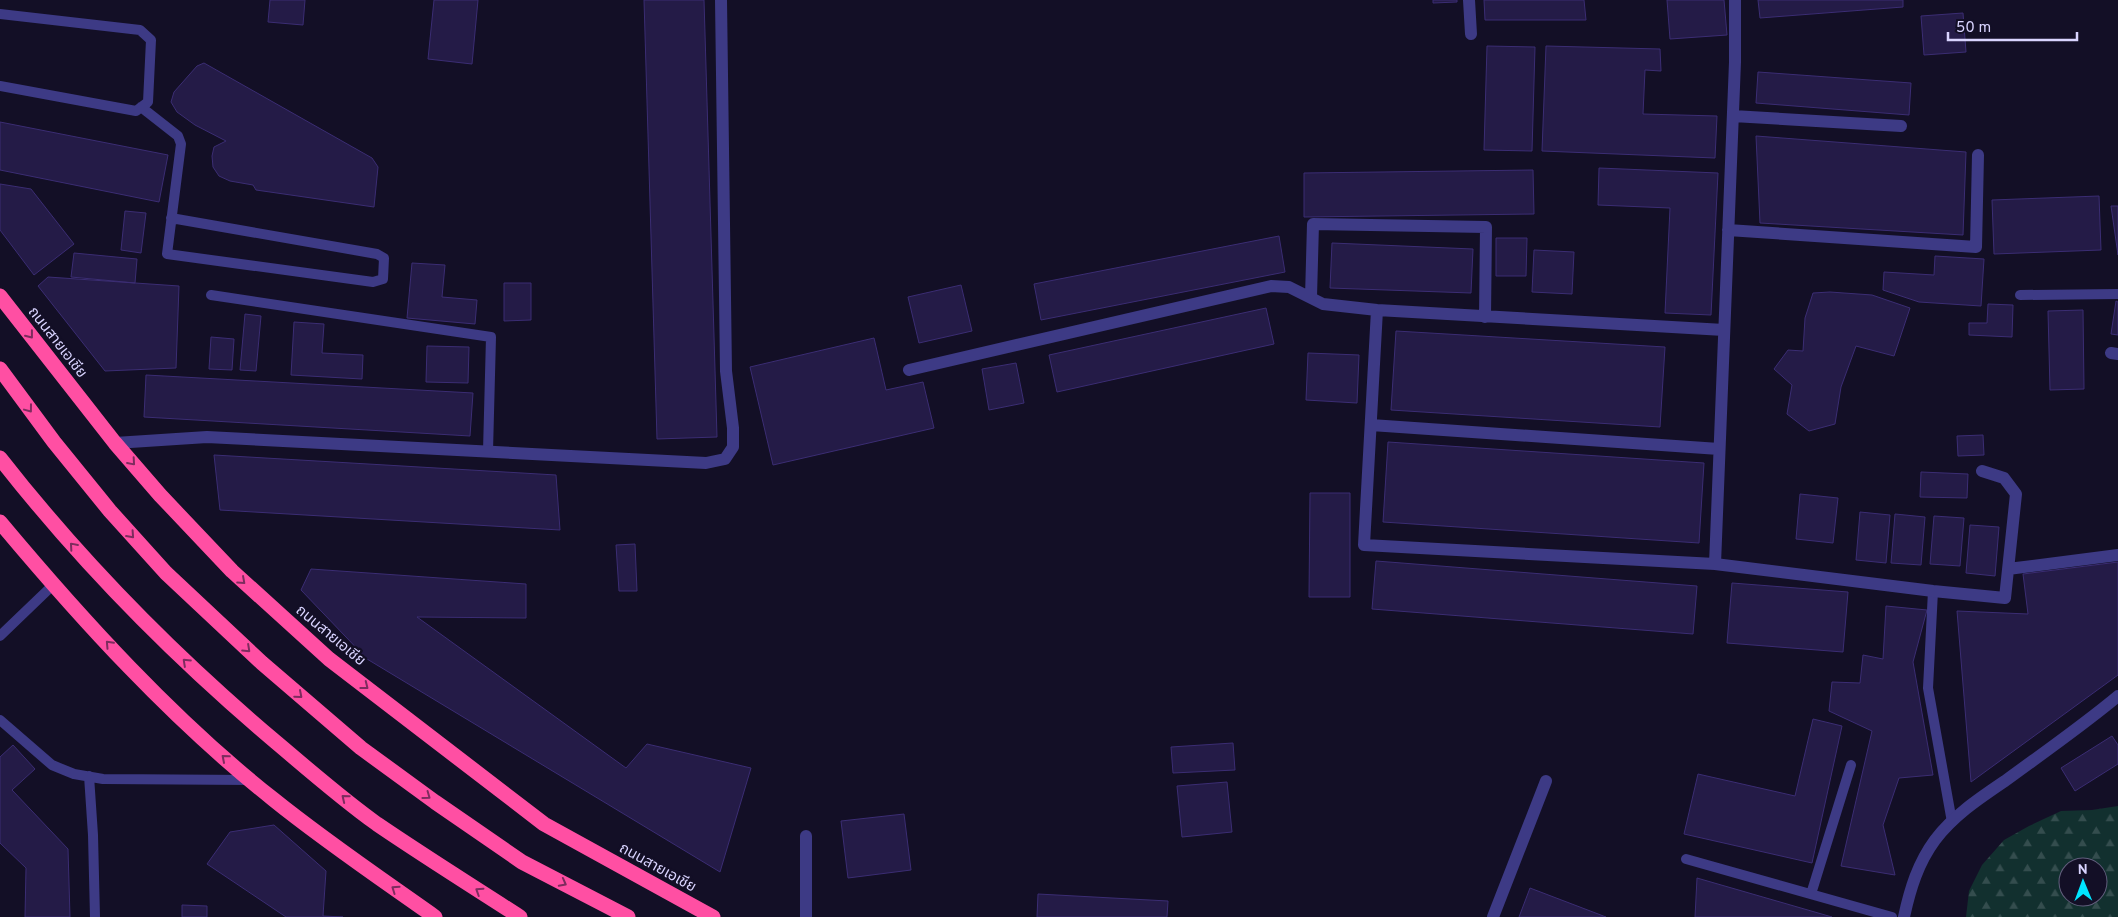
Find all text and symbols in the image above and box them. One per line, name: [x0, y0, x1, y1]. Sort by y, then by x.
scale bar: [1948, 10, 2077, 42]
text: 50 m: [1956, 19, 1991, 38]
street label: ถนนสายเอเชีย: [23, 303, 91, 382]
one-way arrow: [25, 329, 33, 338]
one-way arrow: [23, 403, 32, 413]
one-way arrow: [126, 456, 135, 465]
one-way arrow: [126, 529, 135, 538]
one-way arrow: [70, 543, 79, 552]
one-way arrow: [237, 575, 246, 584]
street label: ถนนสายเอเชีย: [291, 601, 369, 671]
one-way arrow: [106, 641, 115, 650]
one-way arrow: [241, 643, 250, 652]
one-way arrow: [183, 659, 192, 668]
one-way arrow: [359, 681, 368, 689]
one-way arrow: [294, 690, 303, 699]
one-way arrow: [221, 754, 230, 763]
one-way arrow: [421, 790, 431, 799]
one-way arrow: [342, 796, 351, 804]
street label: ถนนสายเอเชีย: [615, 839, 699, 897]
north arrow: [2058, 857, 2108, 907]
text: N: [2078, 862, 2088, 879]
one-way arrow: [558, 877, 567, 887]
one-way arrow: [391, 886, 401, 895]
one-way arrow: [475, 887, 484, 897]

